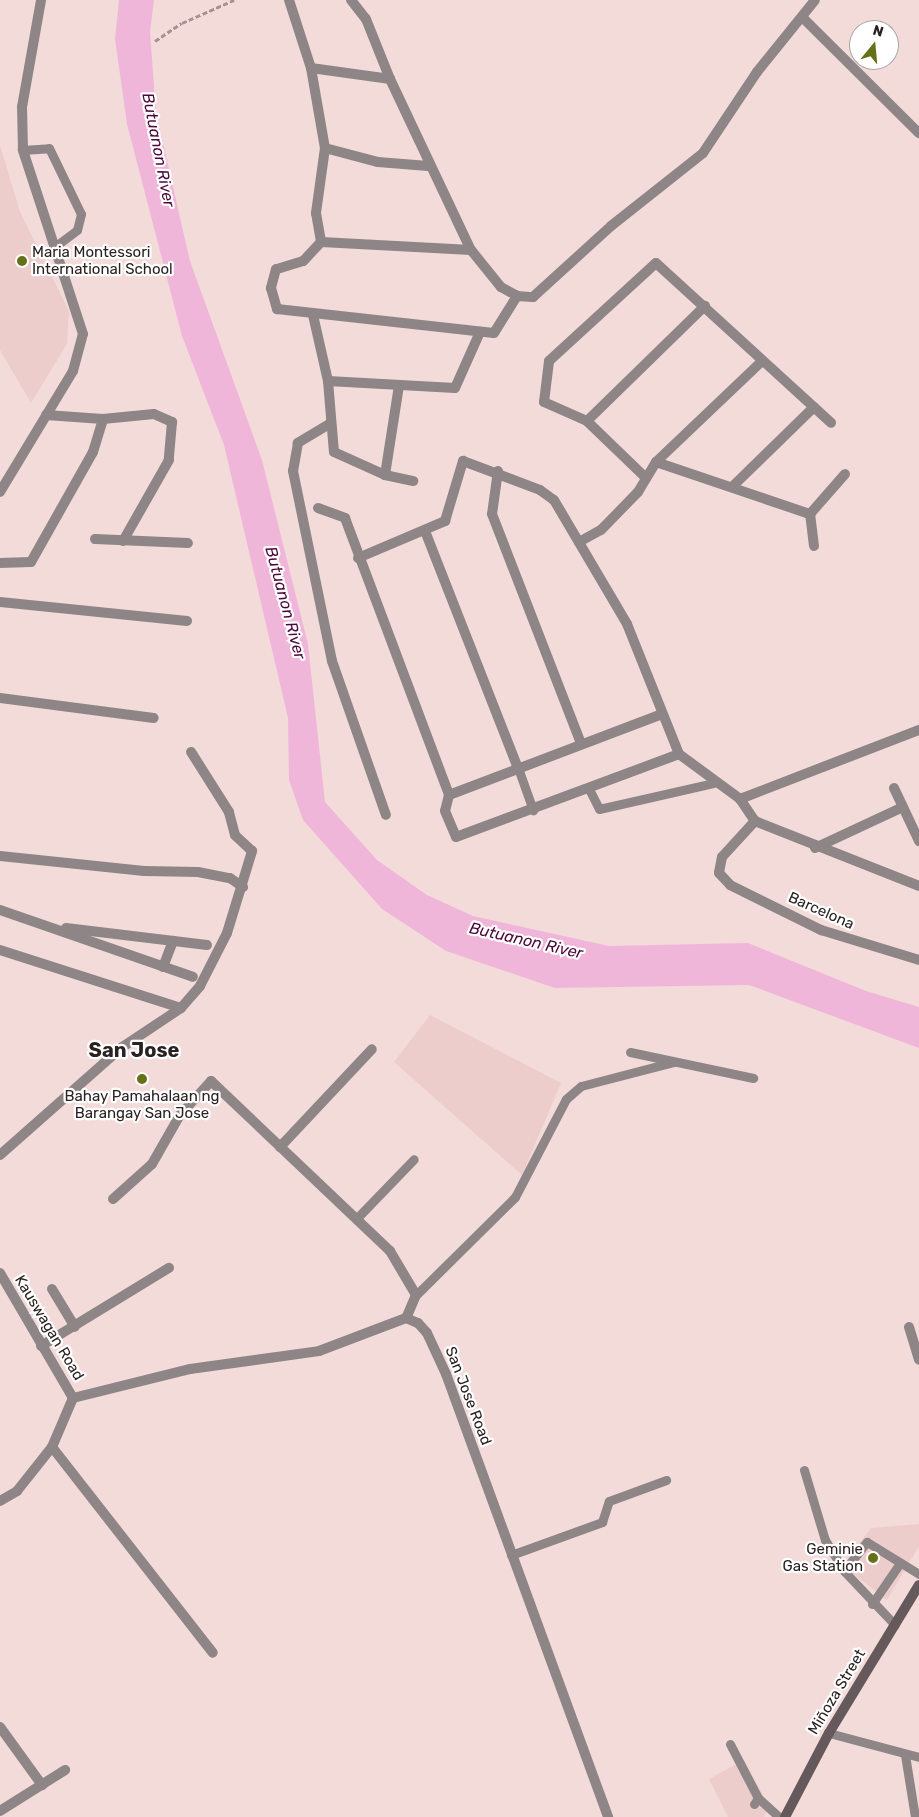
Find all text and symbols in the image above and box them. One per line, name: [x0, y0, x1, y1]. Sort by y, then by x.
north arrow: [849, 20, 899, 70]
text: N: [871, 22, 886, 41]
water label: Butuanon River: [138, 91, 178, 209]
place label: Maria Montessori International School: [32, 243, 173, 278]
marker: Maria Montessori International School: [16, 255, 28, 267]
water label: Butuanon River: [261, 544, 309, 662]
street label: Barcelona: [785, 889, 857, 933]
water label: Butuanon River: [467, 919, 585, 963]
district label: San Jose: [89, 1038, 179, 1062]
marker: Bahay Pamahalaan ng Barangay San Jose: [136, 1073, 148, 1085]
place label: Bahay Pamahalaan ng Barangay San Jose: [64, 1087, 220, 1122]
street label: Kauswagan Road: [11, 1272, 87, 1384]
street label: San Jose Road: [441, 1344, 495, 1448]
place label: Geminie Gas Station: [783, 1540, 863, 1575]
marker: Geminie Gas Station: [867, 1552, 879, 1564]
street label: Miñoza Street: [805, 1646, 869, 1738]

